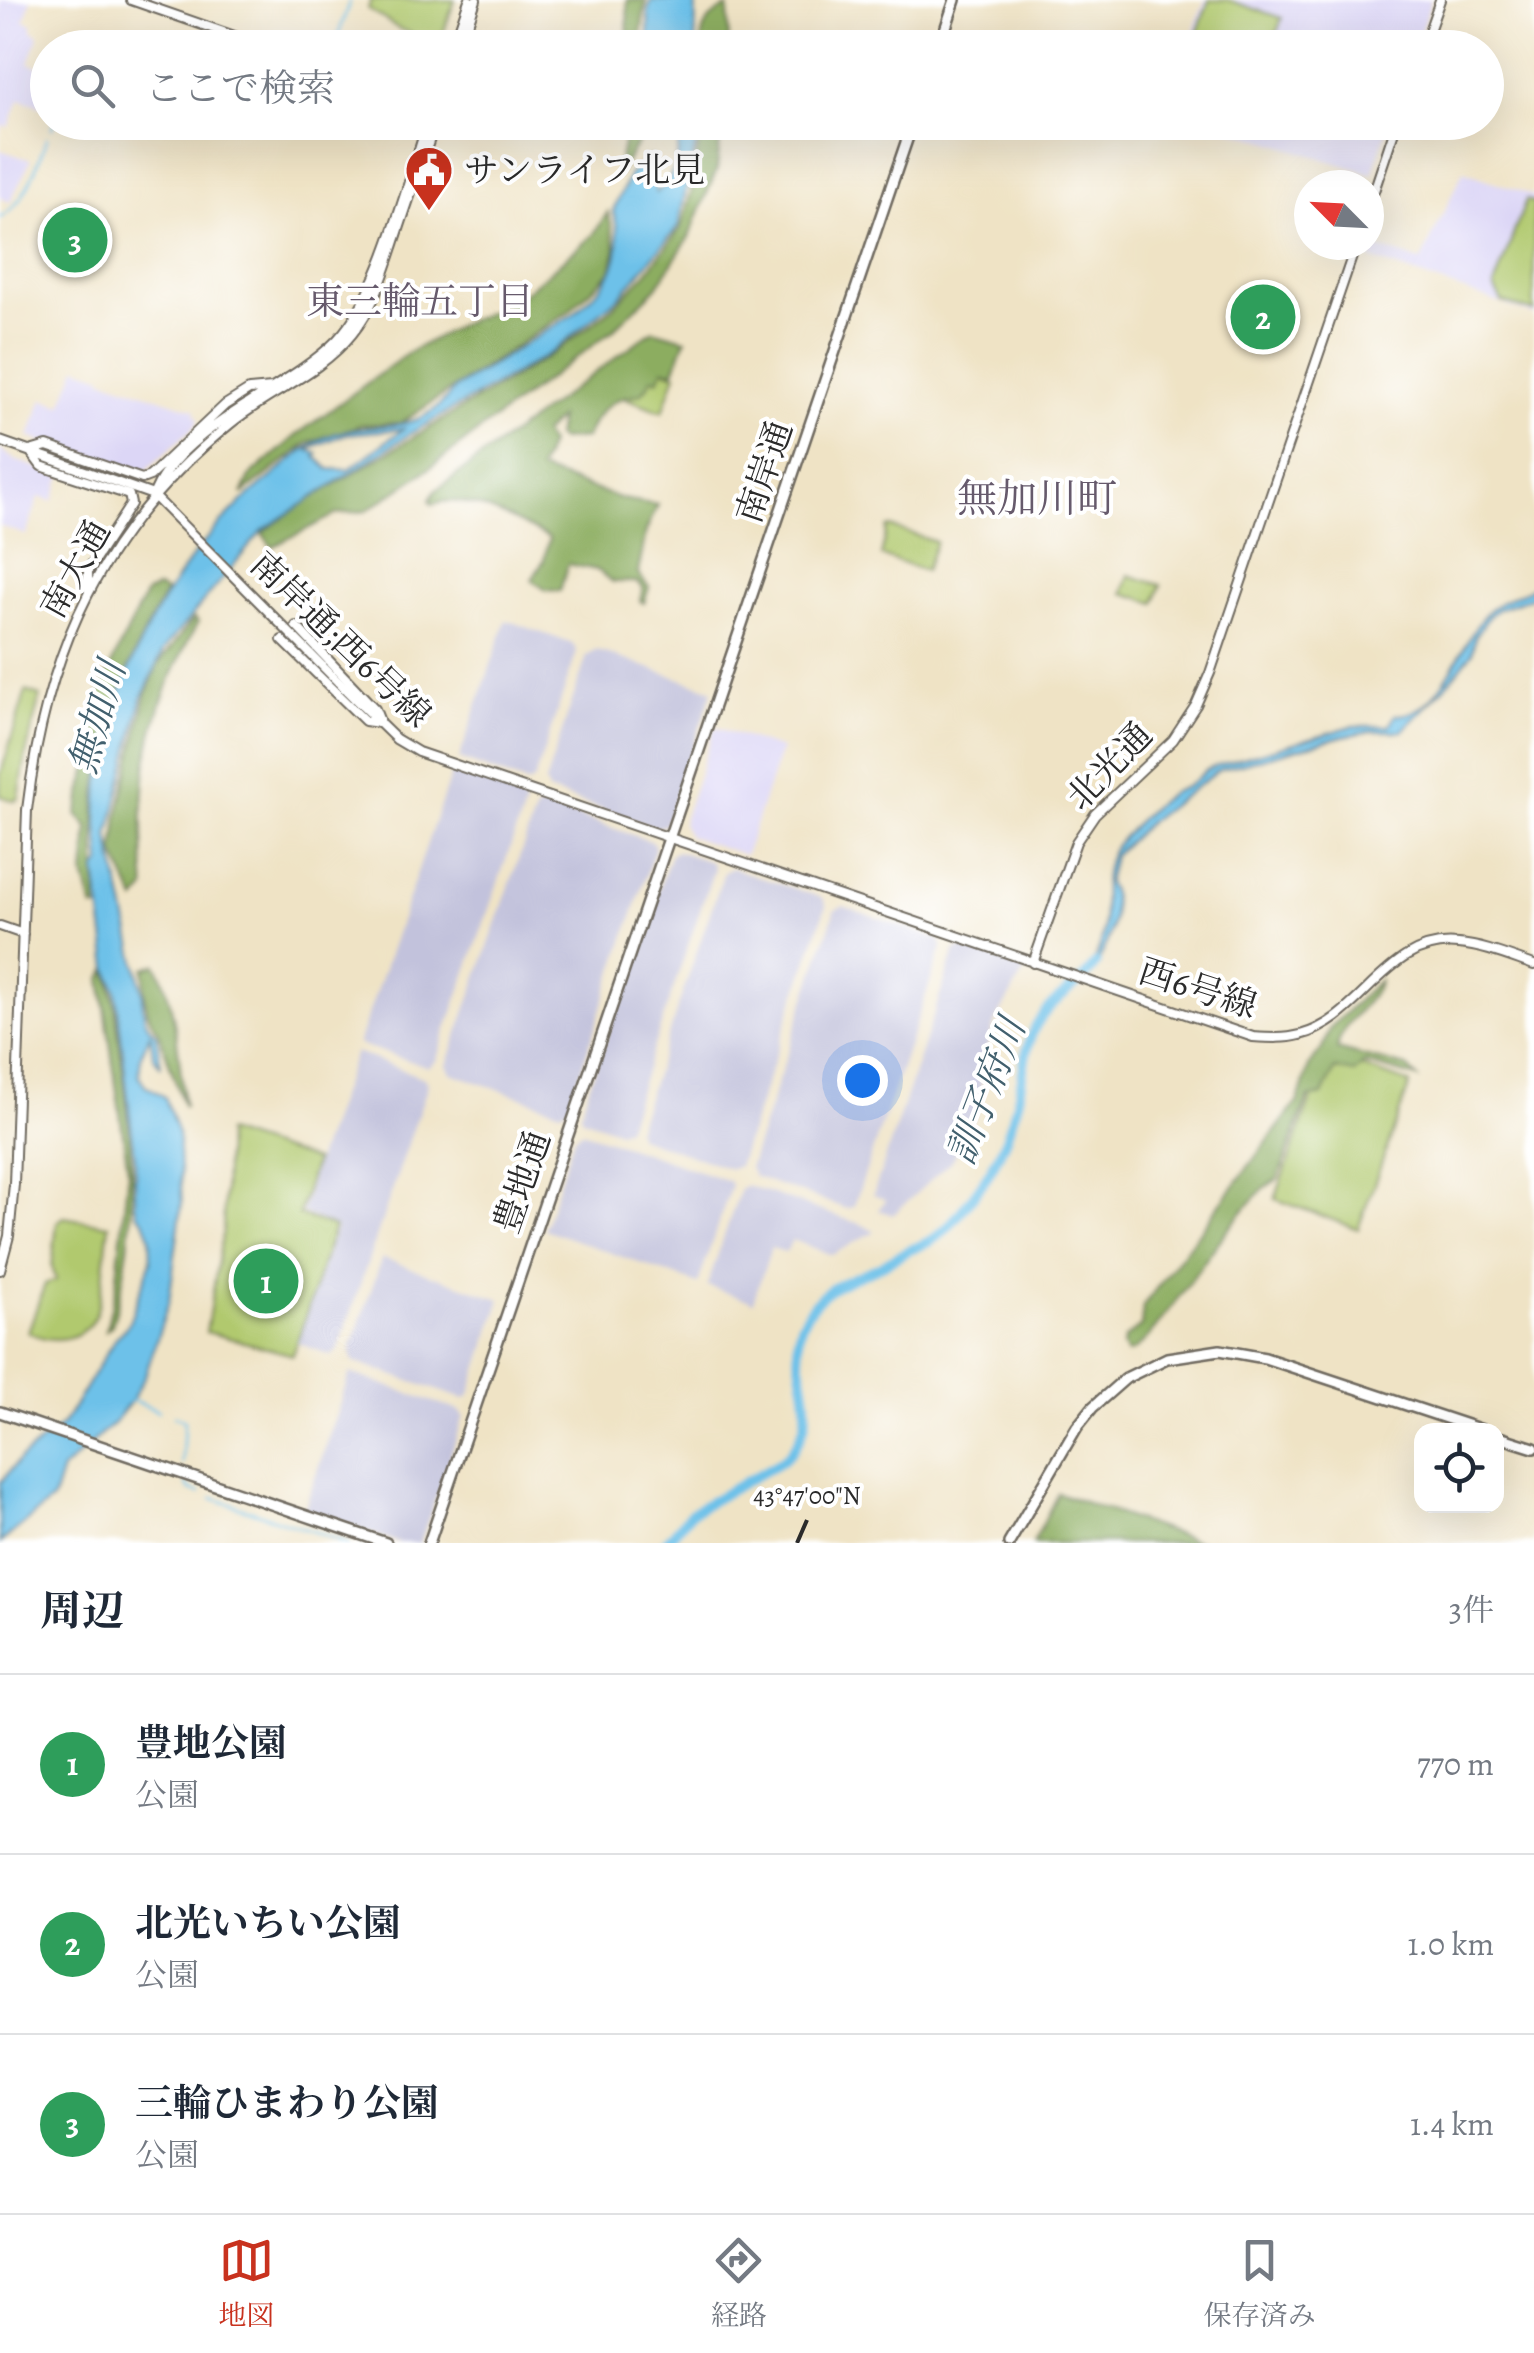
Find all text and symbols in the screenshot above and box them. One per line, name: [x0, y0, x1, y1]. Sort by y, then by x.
search box: [30, 30, 1504, 140]
icon: search: [65, 58, 120, 113]
text: ここで検索: [145, 62, 335, 114]
public building icon: サンライフ北見: [403, 144, 455, 212]
place label: サンライフ北見: [464, 146, 705, 194]
north arrow: [1294, 170, 1384, 260]
pin: 3: [42, 202, 108, 278]
district label: 東三輪五丁目: [306, 275, 534, 327]
pin: 2: [1230, 280, 1296, 354]
street label: 南岸通: [724, 415, 804, 529]
district label: 無加川町: [957, 471, 1117, 526]
street label: 南大通: [29, 511, 121, 627]
street label: 南岸通;西6号線: [240, 540, 442, 738]
water label: 無加川: [56, 651, 139, 779]
street label: 北光通: [1055, 712, 1163, 820]
street label: 西6号線: [1133, 946, 1263, 1030]
water label: 訓子府川: [934, 1007, 1039, 1171]
your location: [837, 1055, 888, 1106]
street label: 豊地通: [482, 1125, 562, 1239]
pin: 1: [234, 1244, 298, 1318]
map controls: [1414, 1423, 1504, 1513]
button: locate: [1414, 1423, 1504, 1513]
text: 43°47'00"N: [753, 1479, 861, 1513]
text: 周辺: [40, 1582, 124, 1639]
text: 3件: [1449, 1588, 1494, 1632]
text: 豊地公園: [135, 1717, 287, 1769]
text: 1: [67, 1742, 78, 1786]
text: 770 m: [1417, 1742, 1494, 1786]
text: 公園: [135, 1773, 199, 1817]
text: 北光いちい公園: [135, 1897, 401, 1949]
text: 2: [65, 1922, 80, 1966]
text: 1.0 km: [1407, 1922, 1494, 1966]
text: 公園: [135, 1953, 199, 1997]
text: 三輪ひまわり公園: [135, 2077, 439, 2129]
text: 3: [66, 2102, 79, 2146]
text: 1.4 km: [1410, 2102, 1494, 2146]
text: 公園: [135, 2133, 199, 2177]
tab: 地図: [218, 2233, 274, 2335]
tab: 経路: [711, 2233, 767, 2335]
tab: 保存済み: [1204, 2233, 1316, 2335]

